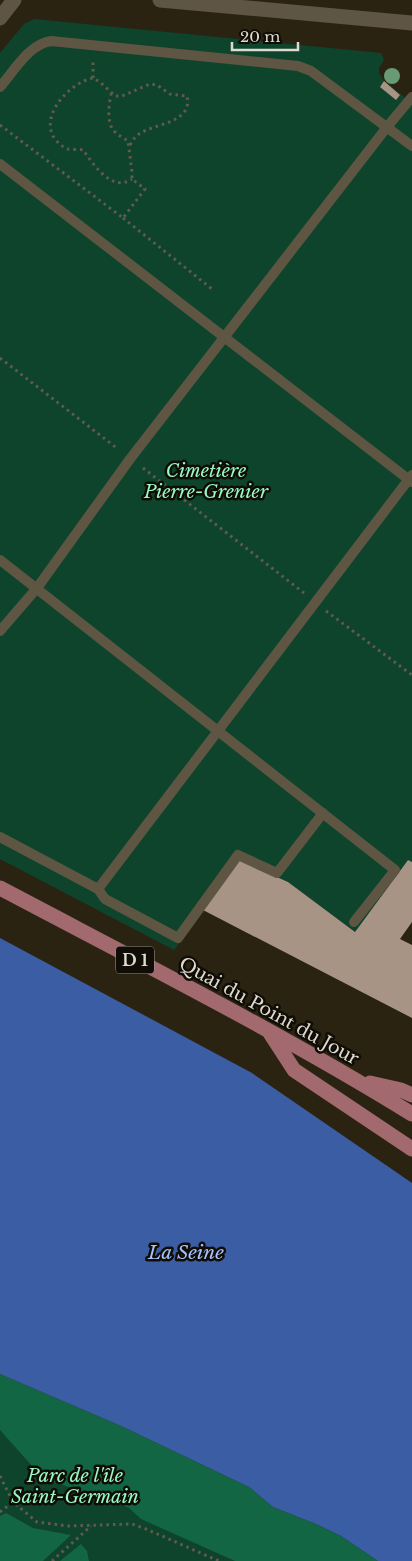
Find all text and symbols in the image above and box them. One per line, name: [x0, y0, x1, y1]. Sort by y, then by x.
scale bar: [232, 20, 298, 52]
text: 20 m: [240, 27, 280, 46]
park label: Cimetière Pierre-Grenier: [143, 460, 269, 503]
road number: D 1: [116, 946, 154, 974]
street label: Quai du Point du Jour: [175, 952, 363, 1070]
water label: La Seine: [147, 1241, 224, 1264]
park label: Parc de l'île Saint-Germain: [11, 1465, 139, 1508]

